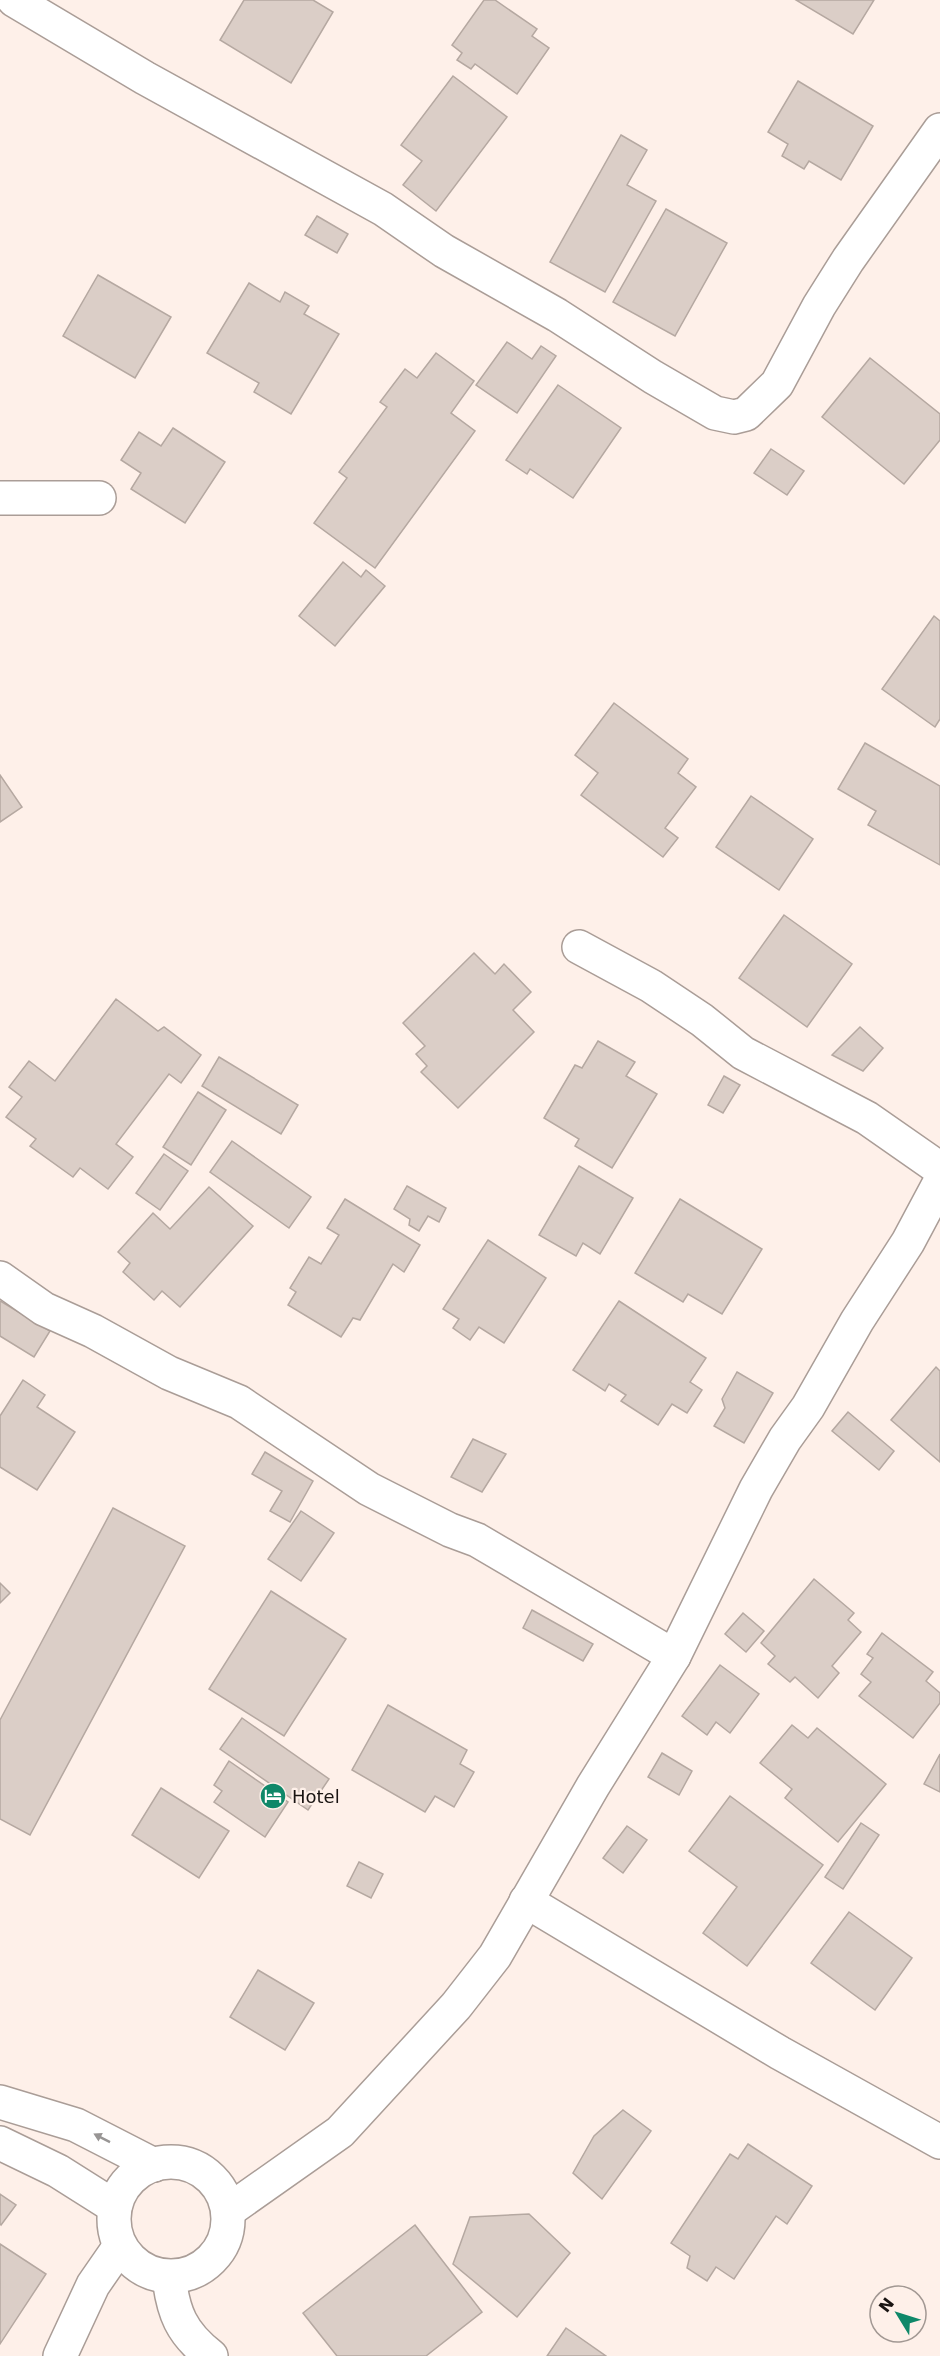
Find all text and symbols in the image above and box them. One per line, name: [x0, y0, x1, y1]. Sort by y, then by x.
hotel icon: Hotel: [258, 1781, 288, 1811]
place label: Hotel: [292, 1786, 340, 1807]
one-way arrow: [93, 2133, 110, 2143]
north arrow: [868, 2284, 928, 2344]
text: N: [875, 2294, 898, 2316]

